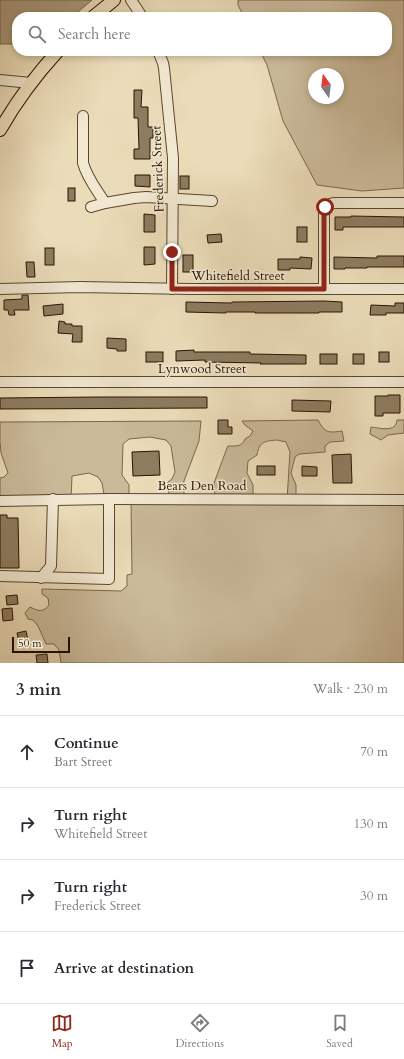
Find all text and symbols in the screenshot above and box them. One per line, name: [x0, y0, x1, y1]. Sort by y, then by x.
search box: [12, 12, 392, 56]
icon: search: [26, 23, 48, 45]
text: Search here: [58, 24, 131, 44]
north arrow: [308, 68, 344, 104]
street label: Frederick Street: [147, 125, 169, 213]
route start: [316, 198, 334, 216]
route end: [163, 243, 181, 261]
street label: Whitefield Street: [190, 267, 285, 285]
street label: Lynwood Street: [158, 360, 246, 378]
street label: Bears Den Road: [158, 477, 247, 495]
scale bar: [12, 635, 70, 654]
text: 50 m: [18, 636, 42, 651]
text: 3 min: [16, 678, 61, 701]
text: Walk · 230 m: [313, 680, 388, 698]
text: Continue: [54, 733, 119, 753]
icon: ahead: [16, 741, 38, 763]
text: 70 m: [360, 743, 388, 761]
text: Bart Street: [54, 753, 112, 771]
text: Turn right: [54, 805, 127, 825]
icon: right: [16, 813, 38, 835]
text: 130 m: [354, 815, 388, 833]
text: Whitefield Street: [54, 825, 147, 843]
text: Turn right: [54, 877, 127, 897]
icon: right: [16, 885, 38, 907]
text: 30 m: [360, 887, 388, 905]
text: Frederick Street: [54, 897, 141, 915]
icon: arrive: [16, 957, 38, 979]
text: Arrive at destination: [54, 958, 194, 978]
tab: Map: [51, 1012, 73, 1051]
tab: Directions: [175, 1012, 224, 1051]
tab: Saved: [326, 1012, 353, 1051]

